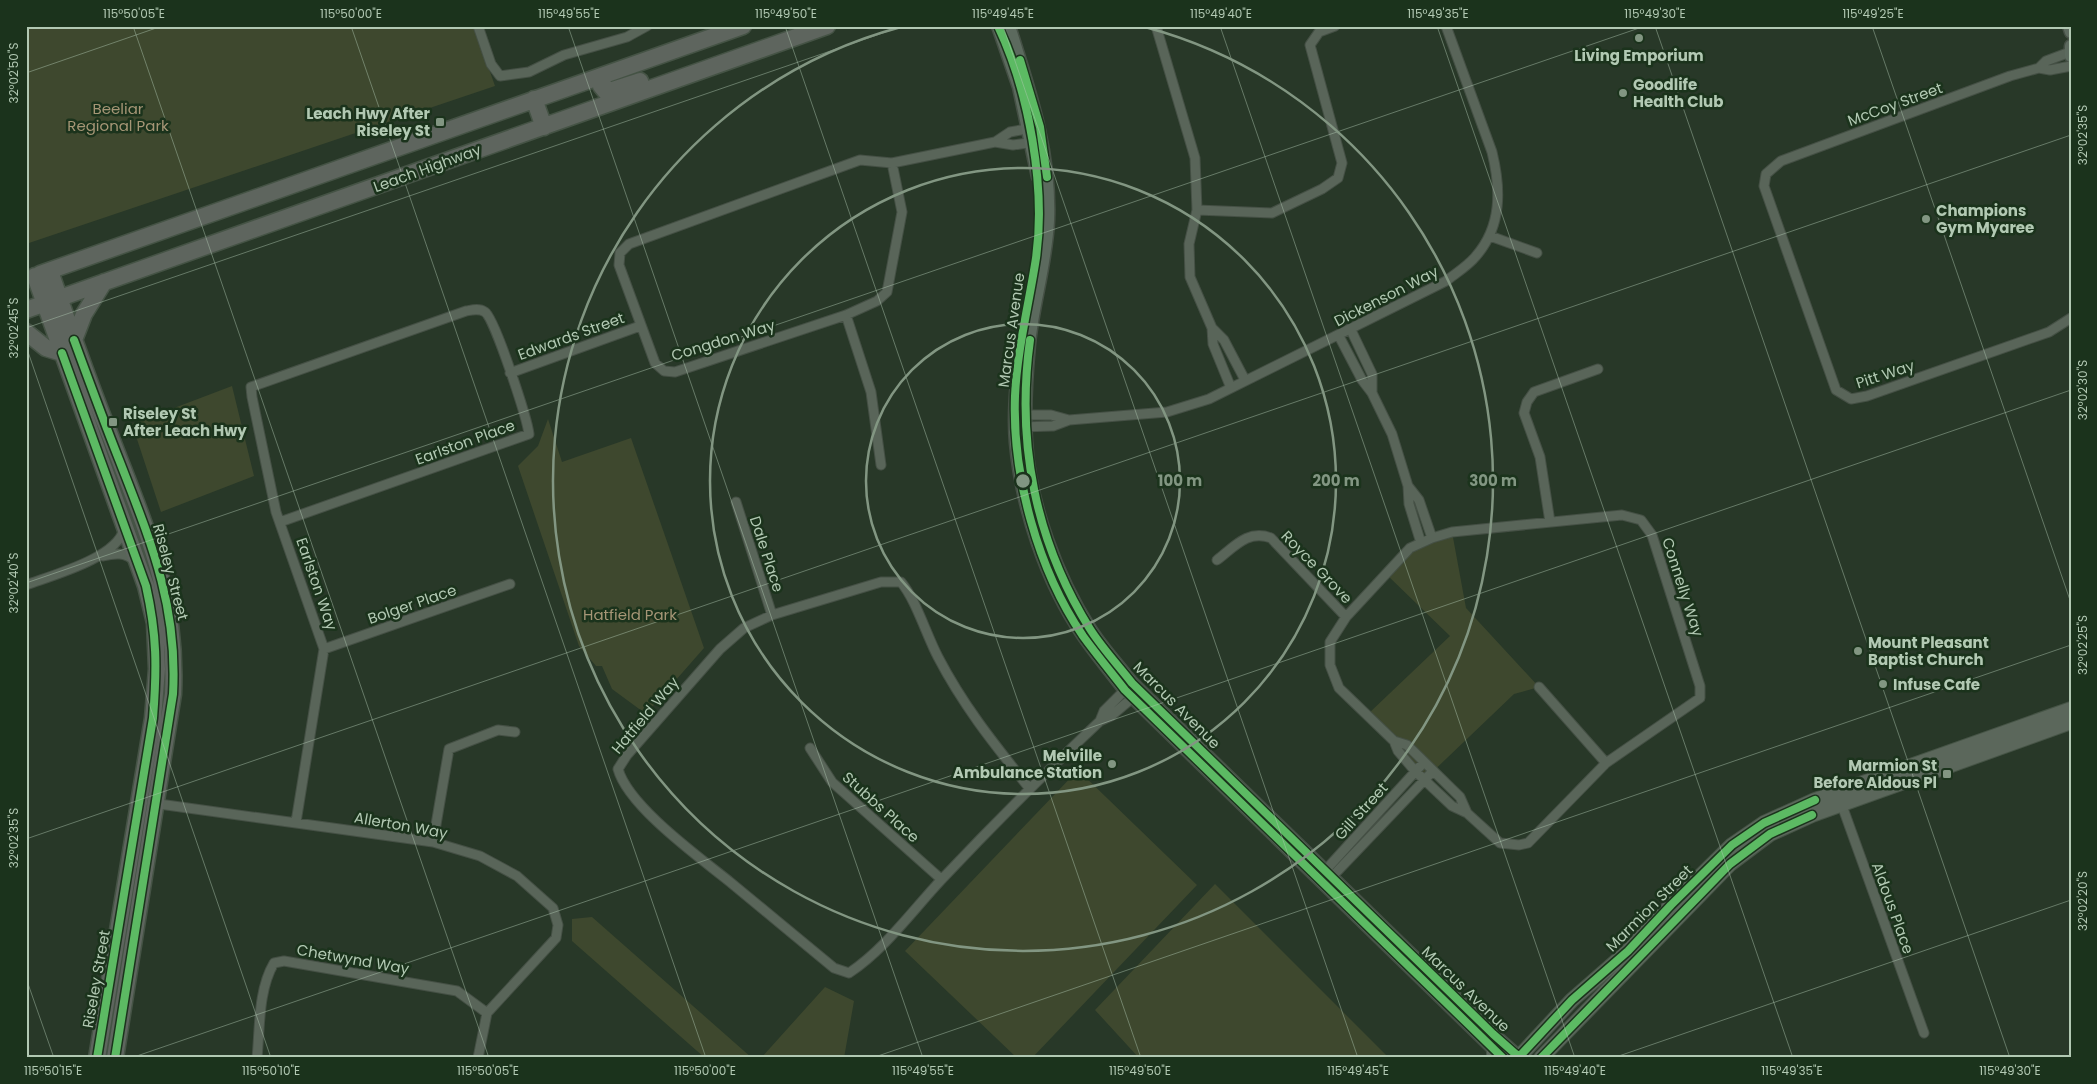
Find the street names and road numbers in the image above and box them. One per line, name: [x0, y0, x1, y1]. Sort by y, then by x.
street label: McCoy Street: [1845, 77, 1945, 131]
street label: Leach Highway: [370, 139, 484, 197]
street label: Dickenson Way: [1330, 260, 1442, 331]
street label: Marcus Avenue: [993, 271, 1029, 389]
street label: Edwards Street: [515, 307, 627, 365]
street label: Congdon Way: [669, 314, 778, 366]
street label: Pitt Way: [1853, 354, 1918, 393]
street label: Earlston Place: [412, 414, 518, 470]
street label: Dale Place: [745, 513, 789, 595]
street label: Riseley Street: [148, 521, 194, 623]
street label: Royce Grove: [1277, 526, 1357, 608]
street label: Earlston Way: [291, 535, 343, 634]
street label: Connelly Way: [1657, 535, 1709, 640]
street label: Bolger Place: [365, 579, 459, 629]
street label: Marcus Avenue: [1129, 657, 1225, 753]
street label: Hatfield Way: [606, 671, 684, 758]
street label: Stubbs Place: [838, 767, 924, 847]
street label: Gill Street: [1330, 778, 1392, 844]
street label: Allerton Way: [353, 806, 450, 844]
street label: Aldous Place: [1867, 859, 1919, 957]
street label: Marmion Street: [1601, 860, 1697, 956]
street label: Riseley Street: [77, 928, 115, 1030]
street label: Chetwynd Way: [295, 939, 411, 979]
street label: Marcus Avenue: [1417, 941, 1515, 1037]

